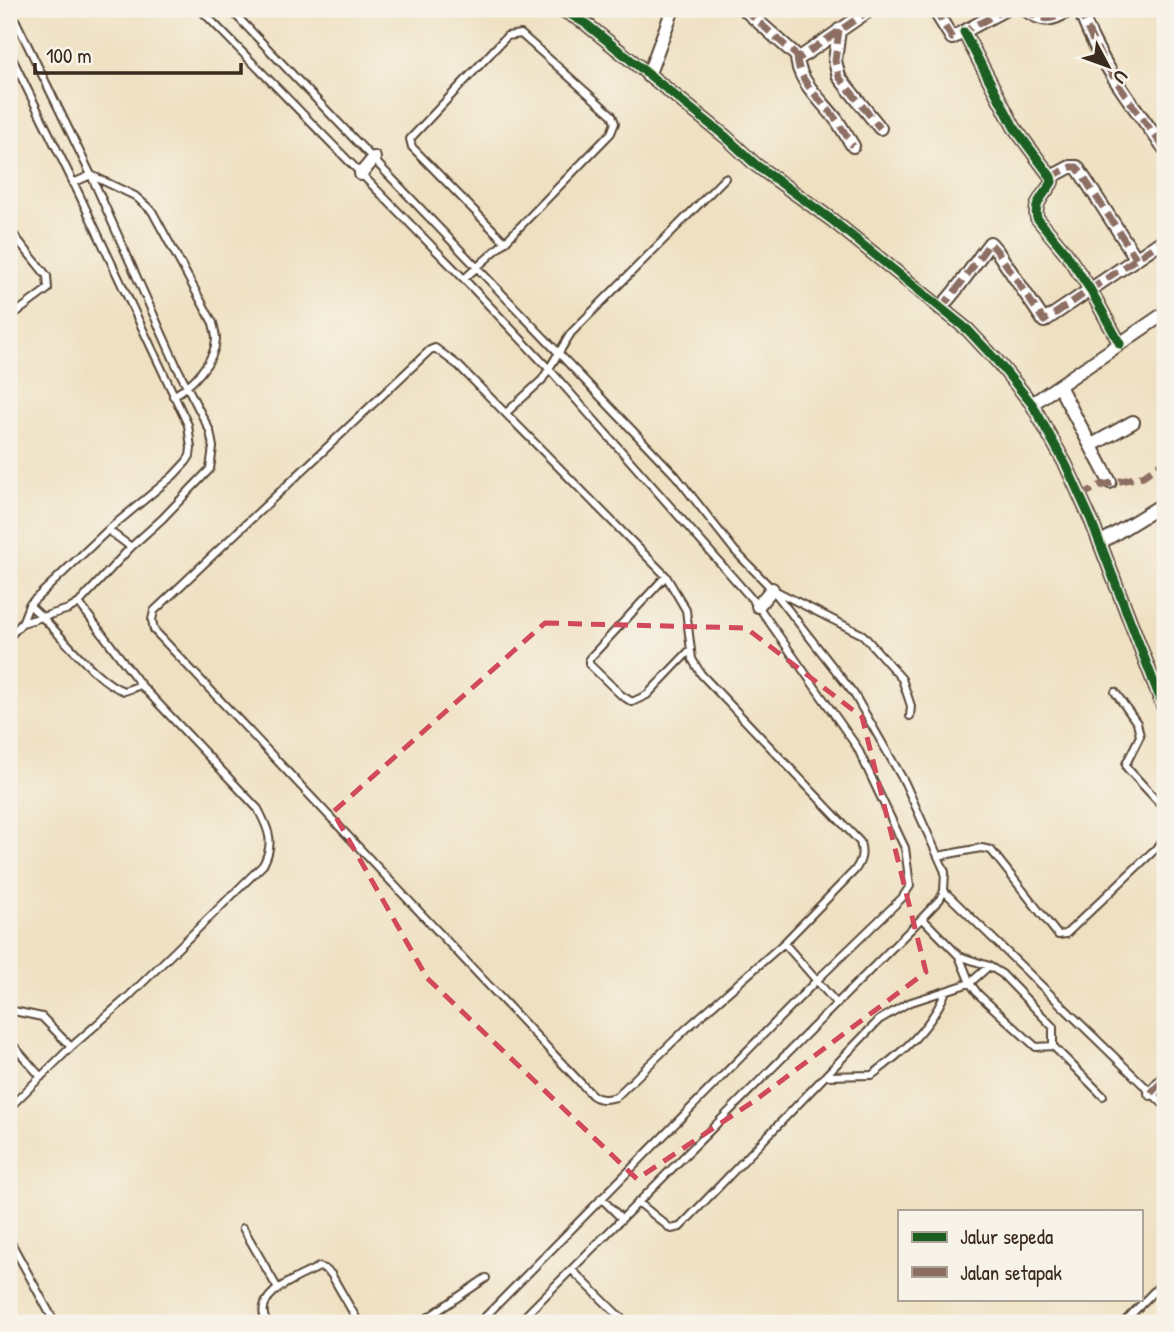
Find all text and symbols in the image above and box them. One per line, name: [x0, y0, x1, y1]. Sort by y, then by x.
scale bar: [35, 32, 242, 76]
north arrow: [1072, 32, 1142, 102]
text: 100 m: [46, 41, 92, 70]
text: U: [1107, 65, 1134, 90]
legend: [898, 1210, 1142, 1300]
text: Jalur sepeda: [960, 1222, 1053, 1251]
text: Jalan setapak: [960, 1258, 1062, 1287]

